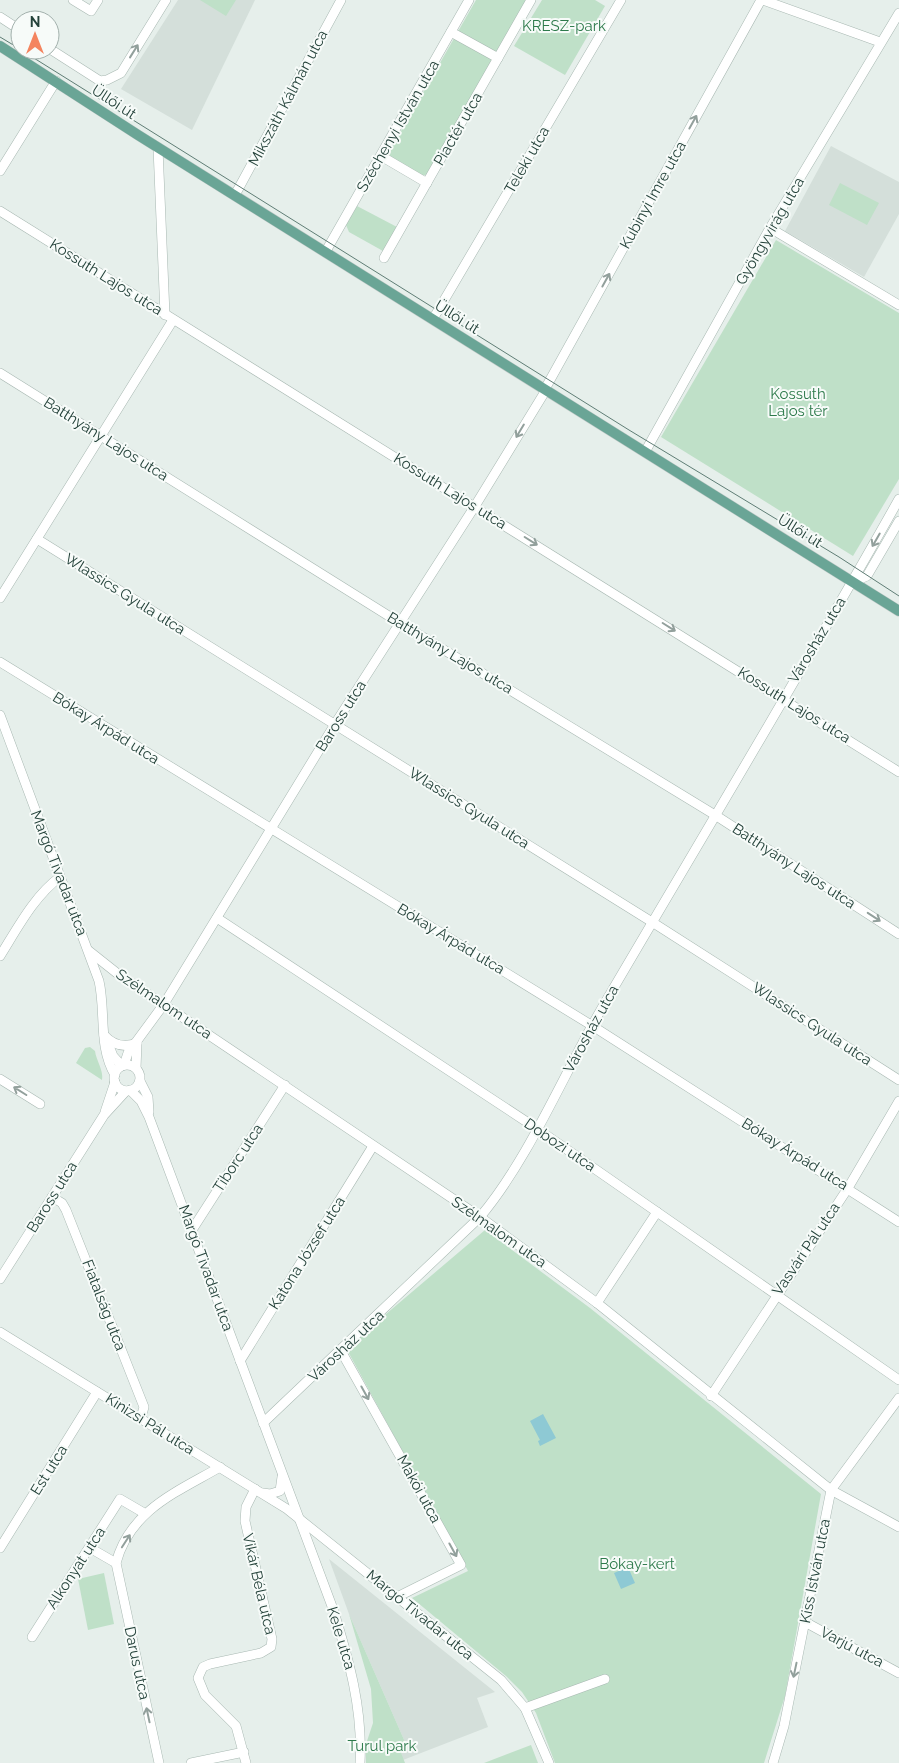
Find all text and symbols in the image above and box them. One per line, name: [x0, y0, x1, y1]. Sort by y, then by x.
north arrow: [10, 10, 60, 60]
text: N: [30, 14, 40, 30]
park label: KRESZ-park: [522, 17, 606, 35]
street label: Mikszáth Kálmán utca: [245, 27, 331, 169]
one-way arrow: [130, 45, 140, 59]
street label: Széchenyi István utca: [353, 57, 443, 195]
street label: Üllői út: [88, 80, 140, 123]
street label: Piactér utca: [430, 89, 486, 169]
one-way arrow: [689, 116, 699, 130]
street label: Teleki utca: [501, 123, 553, 197]
street label: Kubinyi Imre utca: [616, 138, 690, 252]
street label: Gyöngyvirág utca: [732, 174, 808, 288]
street label: Kossuth Lajos utca: [46, 235, 166, 319]
one-way arrow: [602, 273, 612, 288]
street label: Üllői út: [431, 295, 483, 338]
park label: Kossuth Lajos tér: [768, 385, 828, 420]
street label: Batthyány Lajos utca: [40, 393, 172, 485]
one-way arrow: [515, 424, 525, 438]
street label: Kossuth Lajos utca: [390, 449, 510, 533]
street label: Üllői út: [774, 509, 826, 552]
one-way arrow: [870, 533, 880, 547]
one-way arrow: [524, 536, 538, 546]
street label: Wlassics Gyula utca: [61, 550, 189, 638]
street label: Városház utca: [784, 594, 850, 686]
street label: Batthyány Lajos utca: [384, 608, 516, 698]
one-way arrow: [662, 622, 676, 632]
street label: Kossuth Lajos utca: [734, 663, 854, 747]
street label: Baross utca: [312, 677, 370, 755]
street label: Bókay Árpád utca: [49, 688, 163, 768]
street label: Wlassics Gyula utca: [405, 764, 533, 852]
street label: Margó Tivadar utca: [27, 808, 91, 938]
street label: Batthyány Lajos utca: [729, 819, 859, 913]
street label: Bókay Árpád utca: [394, 900, 508, 978]
one-way arrow: [866, 913, 880, 923]
street label: Szélmalom utca: [113, 965, 215, 1043]
street label: Wlassics Gyula utca: [749, 979, 875, 1069]
street label: Városház utca: [560, 982, 622, 1076]
one-way arrow: [13, 1086, 27, 1096]
street label: Bókay Árpád utca: [738, 1114, 852, 1194]
street label: Dobozi utca: [521, 1115, 599, 1175]
street label: Tiborc utca: [209, 1120, 267, 1196]
street label: Baross utca: [23, 1158, 81, 1236]
street label: Katona József utca: [265, 1193, 349, 1313]
street label: Szélmalom utca: [448, 1193, 550, 1271]
street label: Vasvári Pál utca: [768, 1199, 844, 1299]
street label: Margó Tivadar utca: [175, 1203, 237, 1333]
street label: Fiatalság utca: [78, 1257, 130, 1353]
street label: Városház utca: [304, 1306, 388, 1386]
one-way arrow: [361, 1386, 371, 1400]
street label: Kinizsi Pál utca: [102, 1389, 198, 1459]
street label: Est utca: [27, 1442, 71, 1498]
street label: Makói utca: [393, 1452, 445, 1526]
street label: Kiss István utca: [796, 1517, 834, 1625]
street label: Alkonyat utca: [43, 1524, 109, 1612]
street label: Vikár Béla utca: [239, 1532, 279, 1636]
one-way arrow: [121, 1535, 131, 1549]
one-way arrow: [449, 1543, 459, 1557]
park label: Bókay-kert: [599, 1555, 675, 1573]
street label: Margó Tivadar utca: [363, 1566, 477, 1664]
street label: Kele utca: [323, 1604, 359, 1672]
street label: Varjú utca: [817, 1623, 887, 1671]
street label: Darus utca: [120, 1625, 154, 1701]
one-way arrow: [790, 1661, 799, 1677]
one-way arrow: [143, 1708, 153, 1724]
park label: Turul park: [347, 1737, 417, 1755]

